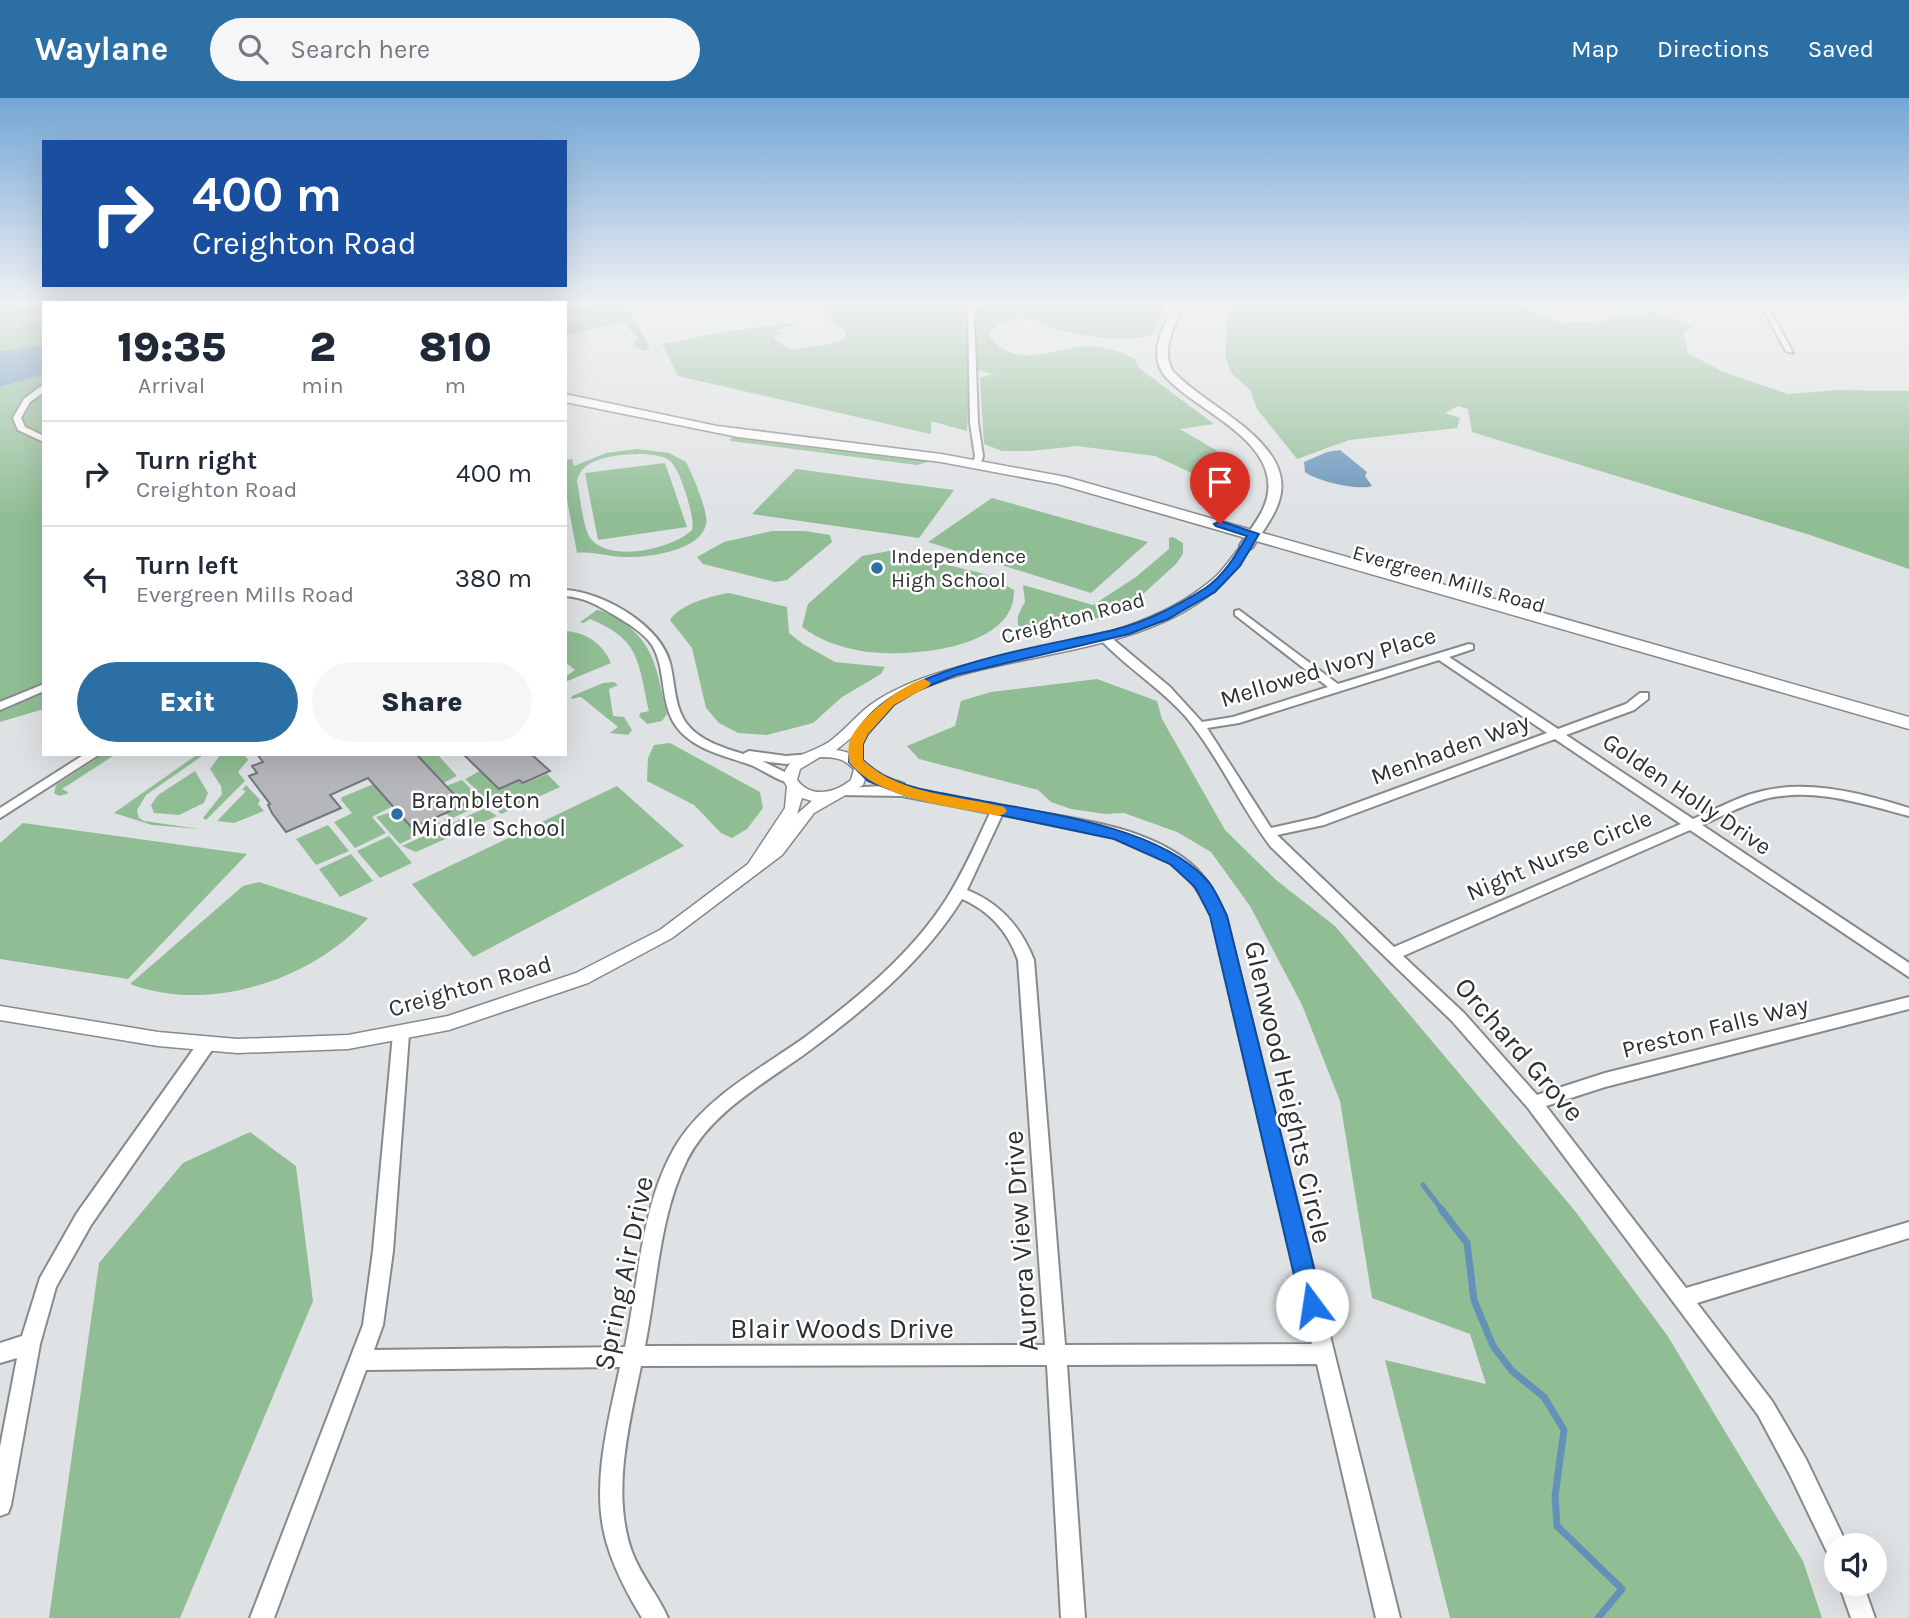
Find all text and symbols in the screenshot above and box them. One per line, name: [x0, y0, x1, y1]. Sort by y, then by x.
search box: [210, 18, 700, 81]
text: Waylane: [35, 30, 168, 68]
icon: search: [234, 30, 272, 68]
text: Search here: [290, 34, 430, 65]
text: Map: [1571, 35, 1619, 63]
text: Directions: [1657, 35, 1770, 63]
text: Saved: [1808, 35, 1874, 63]
text: 400 m: [192, 166, 342, 223]
icon: right: [77, 168, 168, 259]
text: Creighton Road: [192, 225, 417, 262]
text: 19:35: [117, 322, 226, 372]
text: 2: [309, 322, 336, 372]
text: 810: [419, 322, 492, 372]
text: Arrival: [138, 372, 205, 399]
text: min: [301, 372, 344, 399]
text: m: [444, 372, 466, 399]
text: Turn right: [136, 445, 257, 476]
pin: [1190, 452, 1250, 524]
icon: right: [77, 455, 115, 493]
text: 400 m: [456, 458, 532, 489]
icon: arrive: [1201, 463, 1239, 501]
text: Creighton Road: [136, 476, 297, 503]
street label: Evergreen Mills Road: [1350, 540, 1548, 618]
place label: Independence High School: [891, 544, 1026, 592]
text: Turn left: [136, 550, 238, 581]
icon: left: [77, 560, 115, 598]
marker: Independence High School: [869, 560, 885, 576]
text: 380 m: [455, 563, 532, 594]
text: Evergreen Mills Road: [136, 581, 354, 608]
street label: Creighton Road: [999, 587, 1147, 649]
street label: Mellowed Ivory Place: [1217, 621, 1439, 713]
button: Exit: [77, 662, 298, 742]
button: Share: [312, 662, 532, 742]
street label: Menhaden Way: [1367, 707, 1533, 791]
street label: Golden Holly Drive: [1597, 727, 1777, 861]
place label: Brambleton Middle School: [411, 786, 566, 842]
street label: Night Nurse Circle: [1462, 803, 1656, 907]
marker: Brambleton Middle School: [389, 806, 405, 822]
street label: Glenwood Heights Circle: [1238, 938, 1339, 1247]
street label: Creighton Road: [385, 949, 555, 1023]
street label: Orchard Grove: [1448, 970, 1591, 1128]
street label: Preston Falls Way: [1619, 990, 1811, 1064]
street label: Aurora View Drive: [996, 1129, 1045, 1353]
street label: Spring Air Drive: [587, 1173, 660, 1373]
position arrow: [1275, 1268, 1349, 1342]
street label: Blair Woods Drive: [730, 1312, 954, 1345]
map controls: [1824, 1533, 1887, 1596]
button: sound: [1824, 1533, 1887, 1596]

